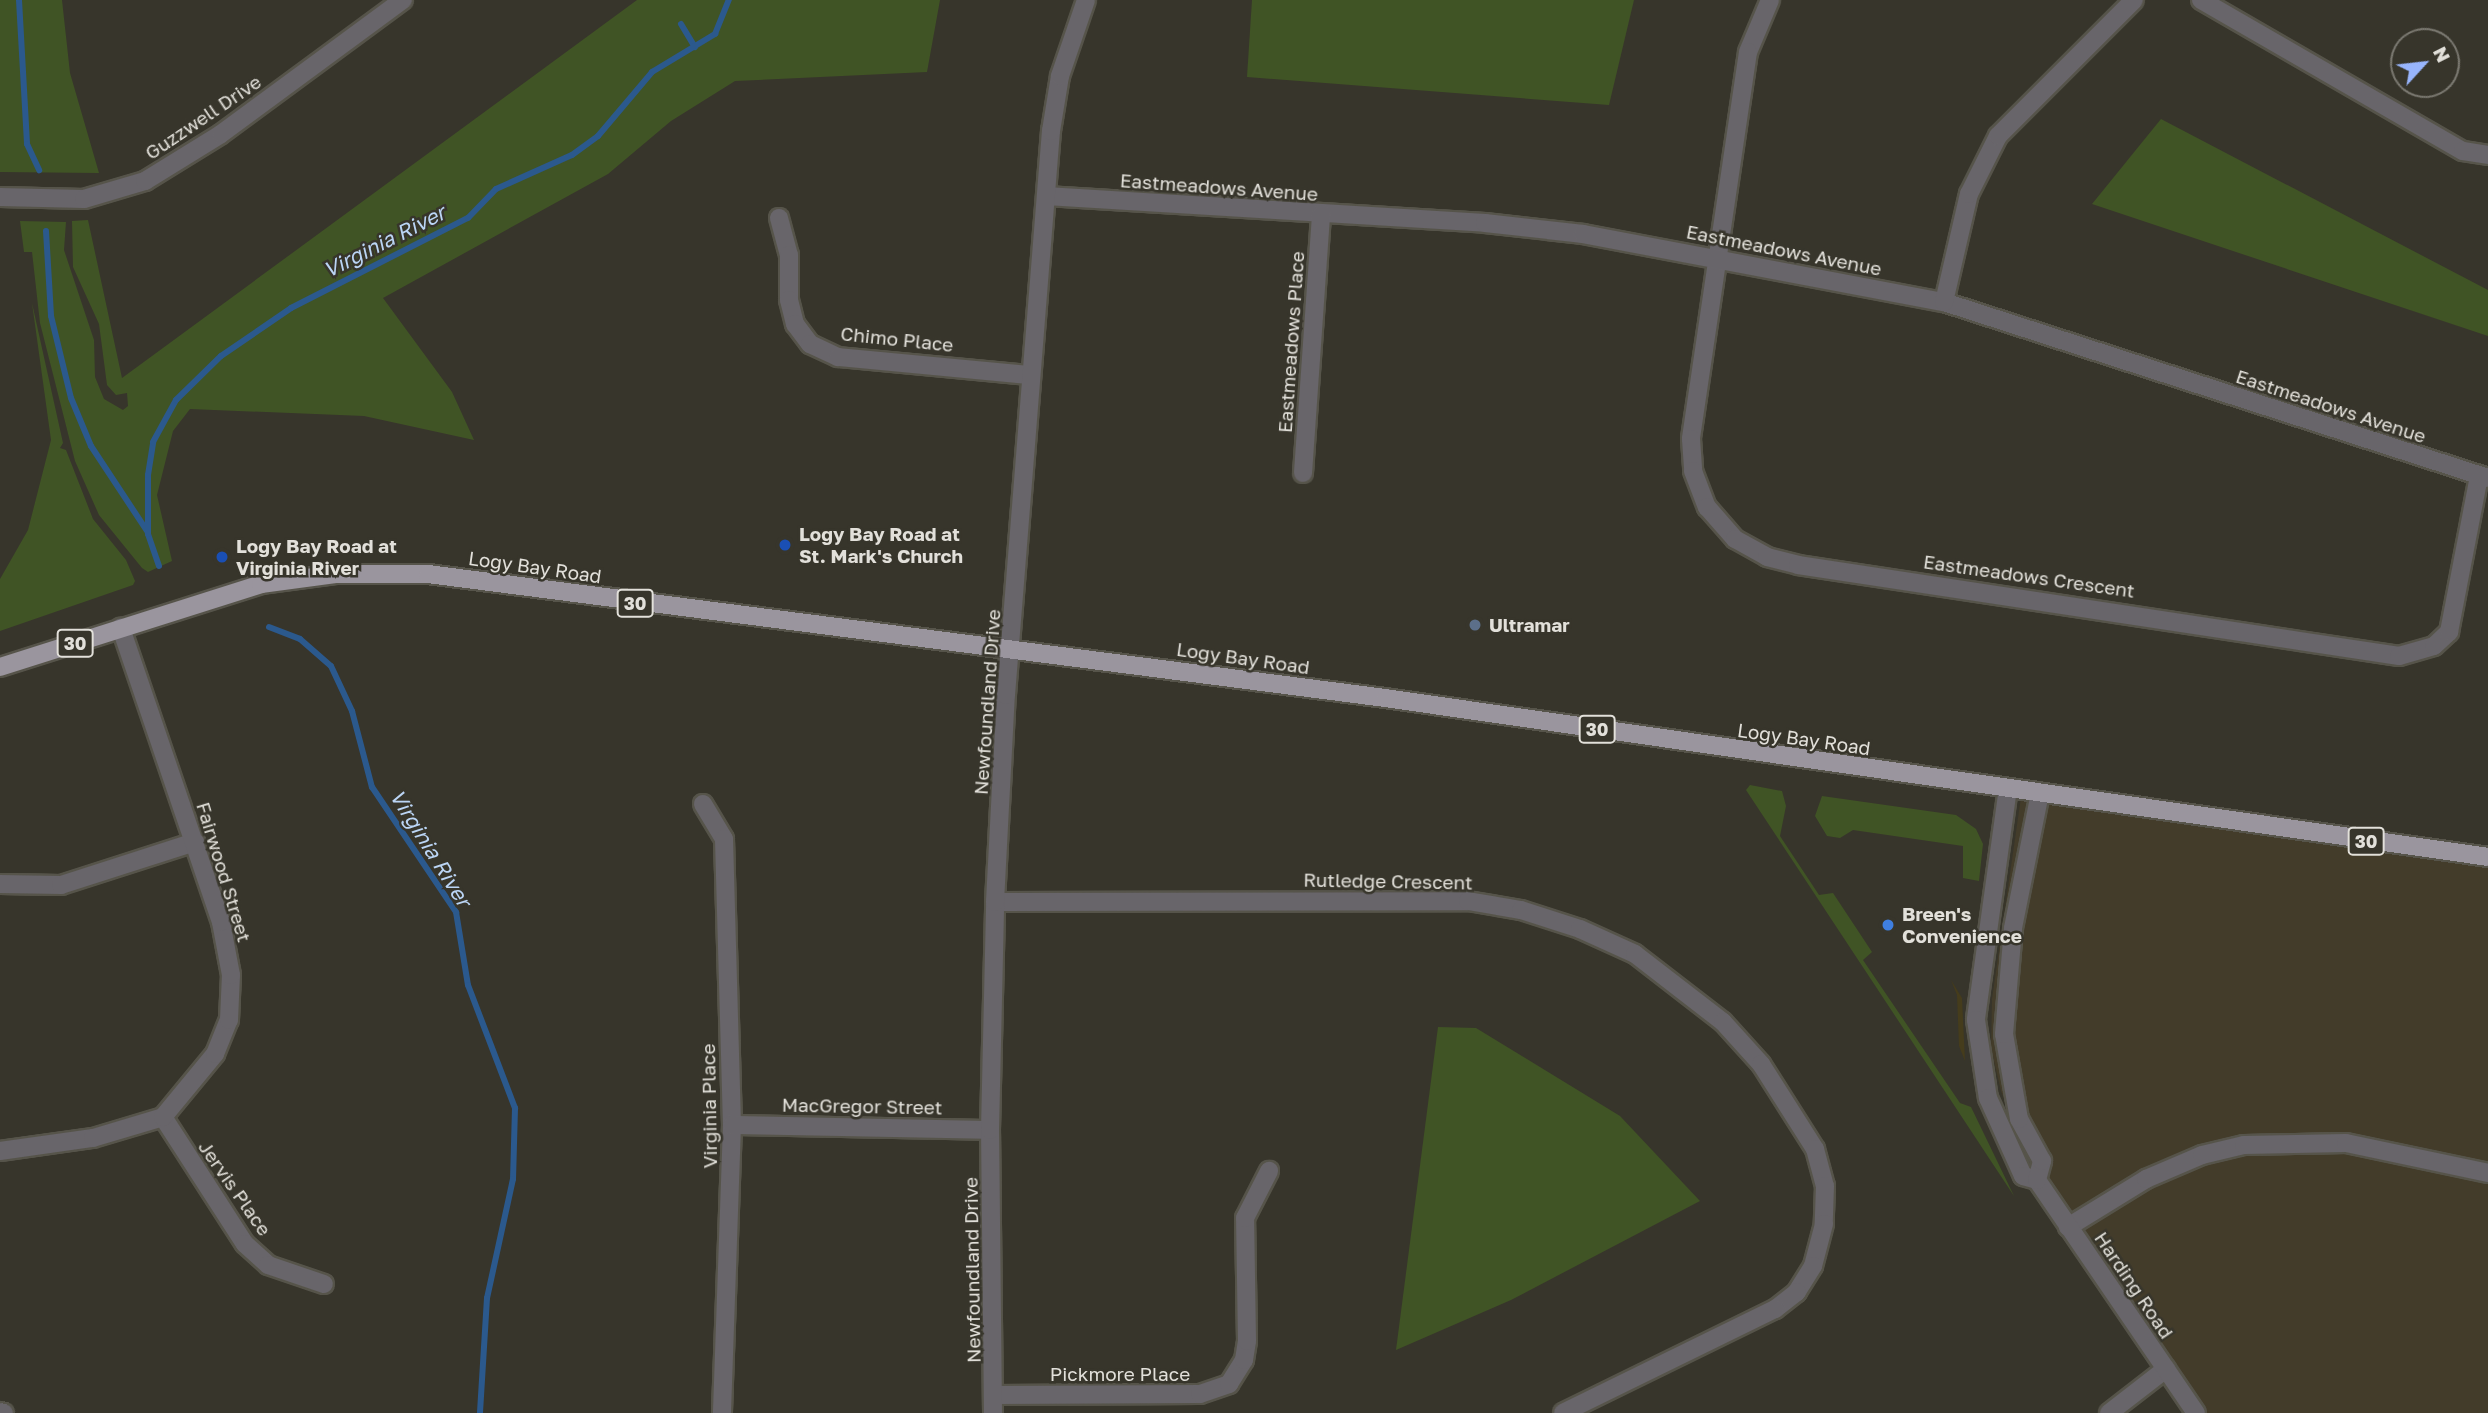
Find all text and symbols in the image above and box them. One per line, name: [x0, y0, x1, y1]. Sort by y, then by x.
north arrow: [2390, 28, 2460, 98]
text: N: [2429, 42, 2456, 66]
street label: Guzzwell Drive: [141, 70, 265, 164]
street label: Eastmeadows Avenue: [1119, 169, 1319, 205]
water label: Virginia River: [319, 199, 449, 283]
street label: Eastmeadows Avenue: [1684, 220, 1884, 280]
street label: Eastmeadows Place: [1273, 250, 1309, 434]
street label: Chimo Place: [839, 322, 955, 356]
street label: Eastmeadows Avenue: [2233, 364, 2429, 448]
place label: Logy Bay Road at St. Mark's Church: [799, 523, 963, 567]
place label: Logy Bay Road at Virginia River: [236, 535, 397, 579]
marker: Logy Bay Road at St. Mark's Church: [777, 537, 793, 553]
street label: Logy Bay Road: [467, 546, 603, 588]
marker: Logy Bay Road at Virginia River: [214, 549, 230, 565]
street label: Eastmeadows Crescent: [1922, 550, 2136, 602]
road number: 30: [616, 588, 654, 618]
street label: Newfoundland Drive: [969, 608, 1005, 796]
place label: Ultramar: [1489, 614, 1570, 636]
marker: Ultramar: [1467, 617, 1483, 633]
road number: 30: [56, 628, 94, 658]
street label: Logy Bay Road: [1175, 637, 1311, 679]
road number: 30: [1578, 714, 1616, 744]
street label: Logy Bay Road: [1736, 718, 1872, 760]
water label: Virginia River: [385, 785, 477, 911]
street label: Fairwood Street: [192, 799, 256, 945]
road number: 30: [2347, 826, 2385, 856]
street label: Rutledge Crescent: [1303, 868, 1473, 894]
place label: Breen's Convenience: [1902, 903, 2022, 947]
marker: Breen's Convenience: [1880, 917, 1896, 933]
street label: Virginia Place: [697, 1043, 721, 1169]
street label: MacGregor Street: [782, 1093, 942, 1119]
street label: Jervis Place: [194, 1136, 276, 1240]
street label: Newfoundland Drive: [959, 1177, 985, 1363]
street label: Harding Road: [2090, 1227, 2178, 1343]
street label: Pickmore Place: [1050, 1363, 1190, 1385]

